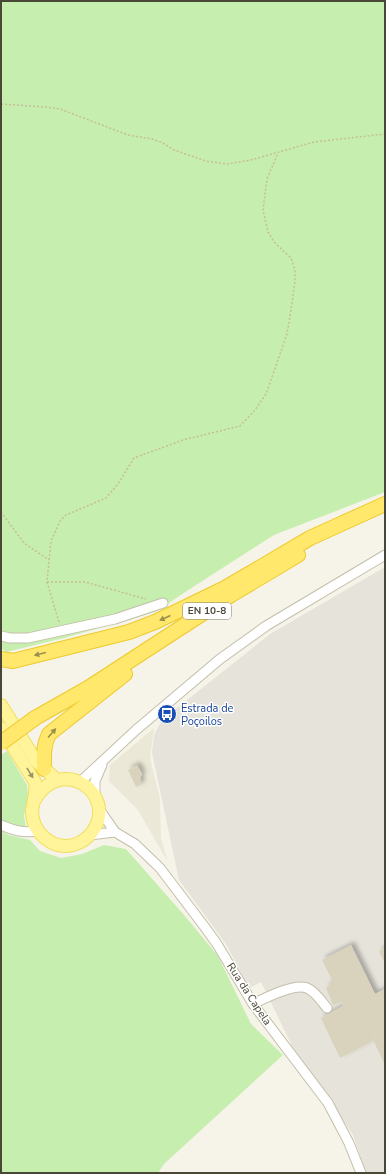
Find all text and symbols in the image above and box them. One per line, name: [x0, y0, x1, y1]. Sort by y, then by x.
road number: EN 10-8: [183, 603, 231, 619]
one-way arrow: [159, 615, 170, 621]
one-way arrow: [34, 652, 46, 658]
place label: Estrada de Poçoilos: [181, 701, 234, 729]
bus stop icon: Estrada de Poçoilos: [156, 703, 178, 725]
one-way arrow: [47, 727, 56, 738]
one-way arrow: [26, 767, 33, 779]
street label: Rua da Capela: [223, 960, 275, 1028]

